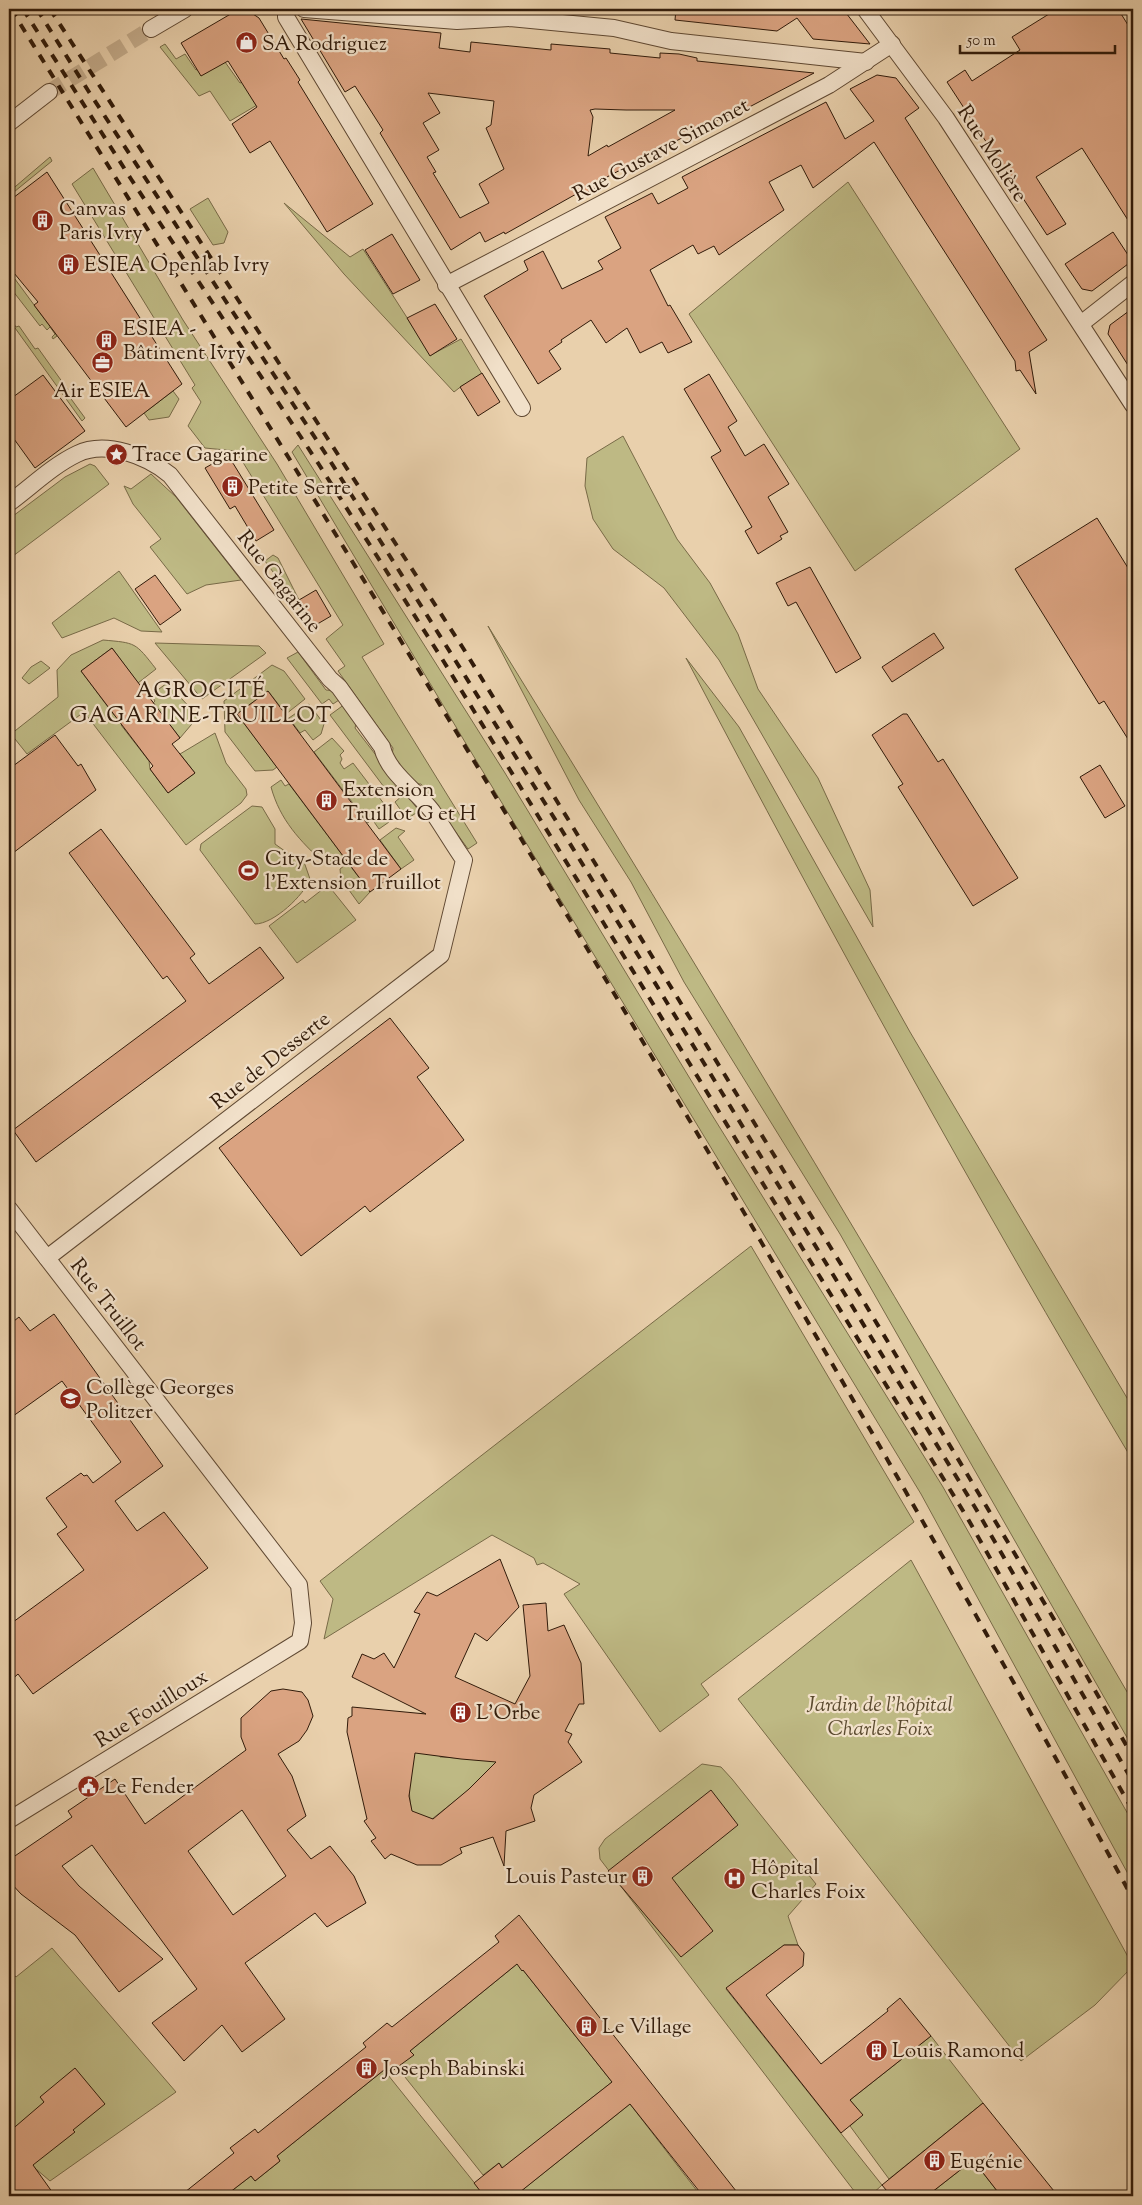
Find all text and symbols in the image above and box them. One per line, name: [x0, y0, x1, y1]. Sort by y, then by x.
scale bar: [960, 22, 1114, 54]
place label: SA Rodriguez: [262, 30, 387, 60]
shop icon: SA Rodriguez: [234, 31, 258, 55]
text: 50 m: [966, 31, 996, 52]
street label: Rue Gustave Simonet: [568, 92, 755, 210]
street label: Rue Molière: [949, 100, 1034, 209]
place label: Canvas Paris Ivry: [59, 195, 143, 249]
building icon: Canvas Paris Ivry: [31, 208, 55, 232]
place label: ESIEA Openlab Ivry: [84, 251, 270, 281]
building icon: ESIEA Openlab Ivry: [56, 252, 80, 276]
place label: ESIEA - Bâtiment Ivry: [123, 315, 246, 369]
building icon: ESIEA - Bâtiment Ivry: [95, 328, 119, 352]
office icon: Air ESIEA: [90, 351, 114, 375]
place label: Air ESIEA: [53, 377, 151, 407]
place label: Trace Gagarine: [132, 441, 268, 471]
place icon: Trace Gagarine: [104, 442, 128, 466]
place label: Petite Serre: [248, 474, 351, 504]
building icon: Petite Serre: [220, 475, 244, 499]
street label: Rue Gagarine: [229, 525, 328, 640]
district label: AGROCITÉ GAGARINE-TRUILLOT: [70, 675, 332, 733]
place label: Extension Truillot G et H: [343, 776, 476, 830]
building icon: Extension Truillot G et H: [315, 789, 339, 813]
place label: City-Stade de l'Extension Truillot: [265, 845, 441, 899]
sports icon: City-Stade de l'Extension Truillot: [237, 858, 261, 882]
street label: Rue de Desserte: [205, 1005, 337, 1118]
street label: Rue Truillot: [62, 1253, 153, 1358]
place label: Collège Georges Politzer: [86, 1374, 234, 1428]
school or university icon: Collège Georges Politzer: [58, 1387, 82, 1411]
street label: Rue Fouilloux: [90, 1663, 214, 1756]
park label: Jardin de l'hôpital Charles Foix: [806, 1691, 953, 1745]
place label: L'Orbe: [476, 1699, 540, 1729]
building icon: L'Orbe: [448, 1700, 472, 1724]
place label: Le Fender: [104, 1773, 194, 1803]
public building icon: Le Fender: [76, 1774, 100, 1798]
place label: Hôpital Charles Foix: [751, 1854, 866, 1908]
place label: Louis Pasteur: [506, 1863, 627, 1893]
building icon: Louis Pasteur: [631, 1864, 655, 1888]
hospital icon: Hôpital Charles Foix: [723, 1867, 747, 1891]
place label: Le Village: [602, 2013, 692, 2043]
building icon: Le Village: [574, 2014, 598, 2038]
place label: Louis Ramond: [892, 2037, 1025, 2067]
building icon: Louis Ramond: [864, 2038, 888, 2062]
place label: Joseph Babinski: [382, 2055, 525, 2085]
building icon: Joseph Babinski: [355, 2056, 379, 2080]
place label: Eugénie: [950, 2148, 1023, 2178]
building icon: Eugénie: [922, 2149, 946, 2173]

